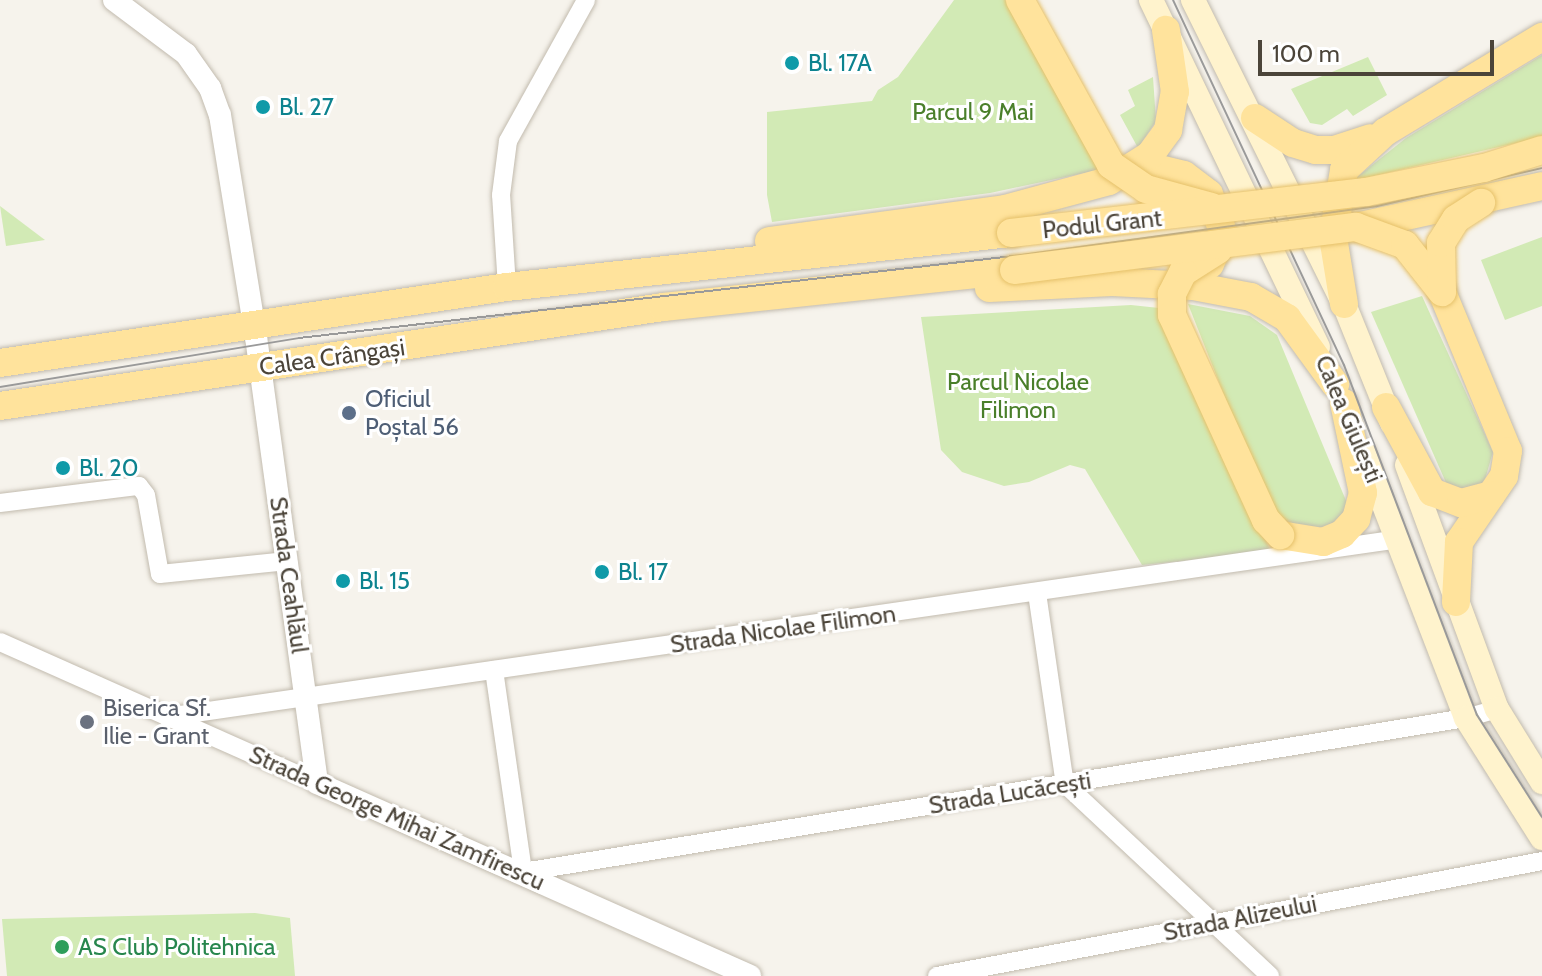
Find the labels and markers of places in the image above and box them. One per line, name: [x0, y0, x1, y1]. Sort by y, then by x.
place label: Bl. 17A: [808, 49, 872, 77]
marker: Bl. 17A: [783, 54, 801, 72]
place label: Bl. 27: [279, 93, 334, 121]
marker: Bl. 27: [254, 98, 272, 116]
place label: Oficiul Poștal 56: [365, 385, 459, 441]
marker: Oficiul Poștal 56: [340, 404, 358, 422]
place label: Bl. 20: [79, 454, 139, 482]
marker: Bl. 20: [54, 459, 72, 477]
place label: Bl. 17: [618, 558, 668, 586]
marker: Bl. 17: [593, 563, 611, 581]
place label: Bl. 15: [359, 567, 410, 595]
marker: Bl. 15: [334, 572, 352, 590]
place label: Biserica Sf. Ilie - Grant: [103, 694, 211, 750]
marker: Biserica Sf. Ilie - Grant: [78, 713, 96, 731]
place label: AS Club Politehnica: [78, 933, 276, 961]
marker: AS Club Politehnica: [53, 938, 71, 956]

